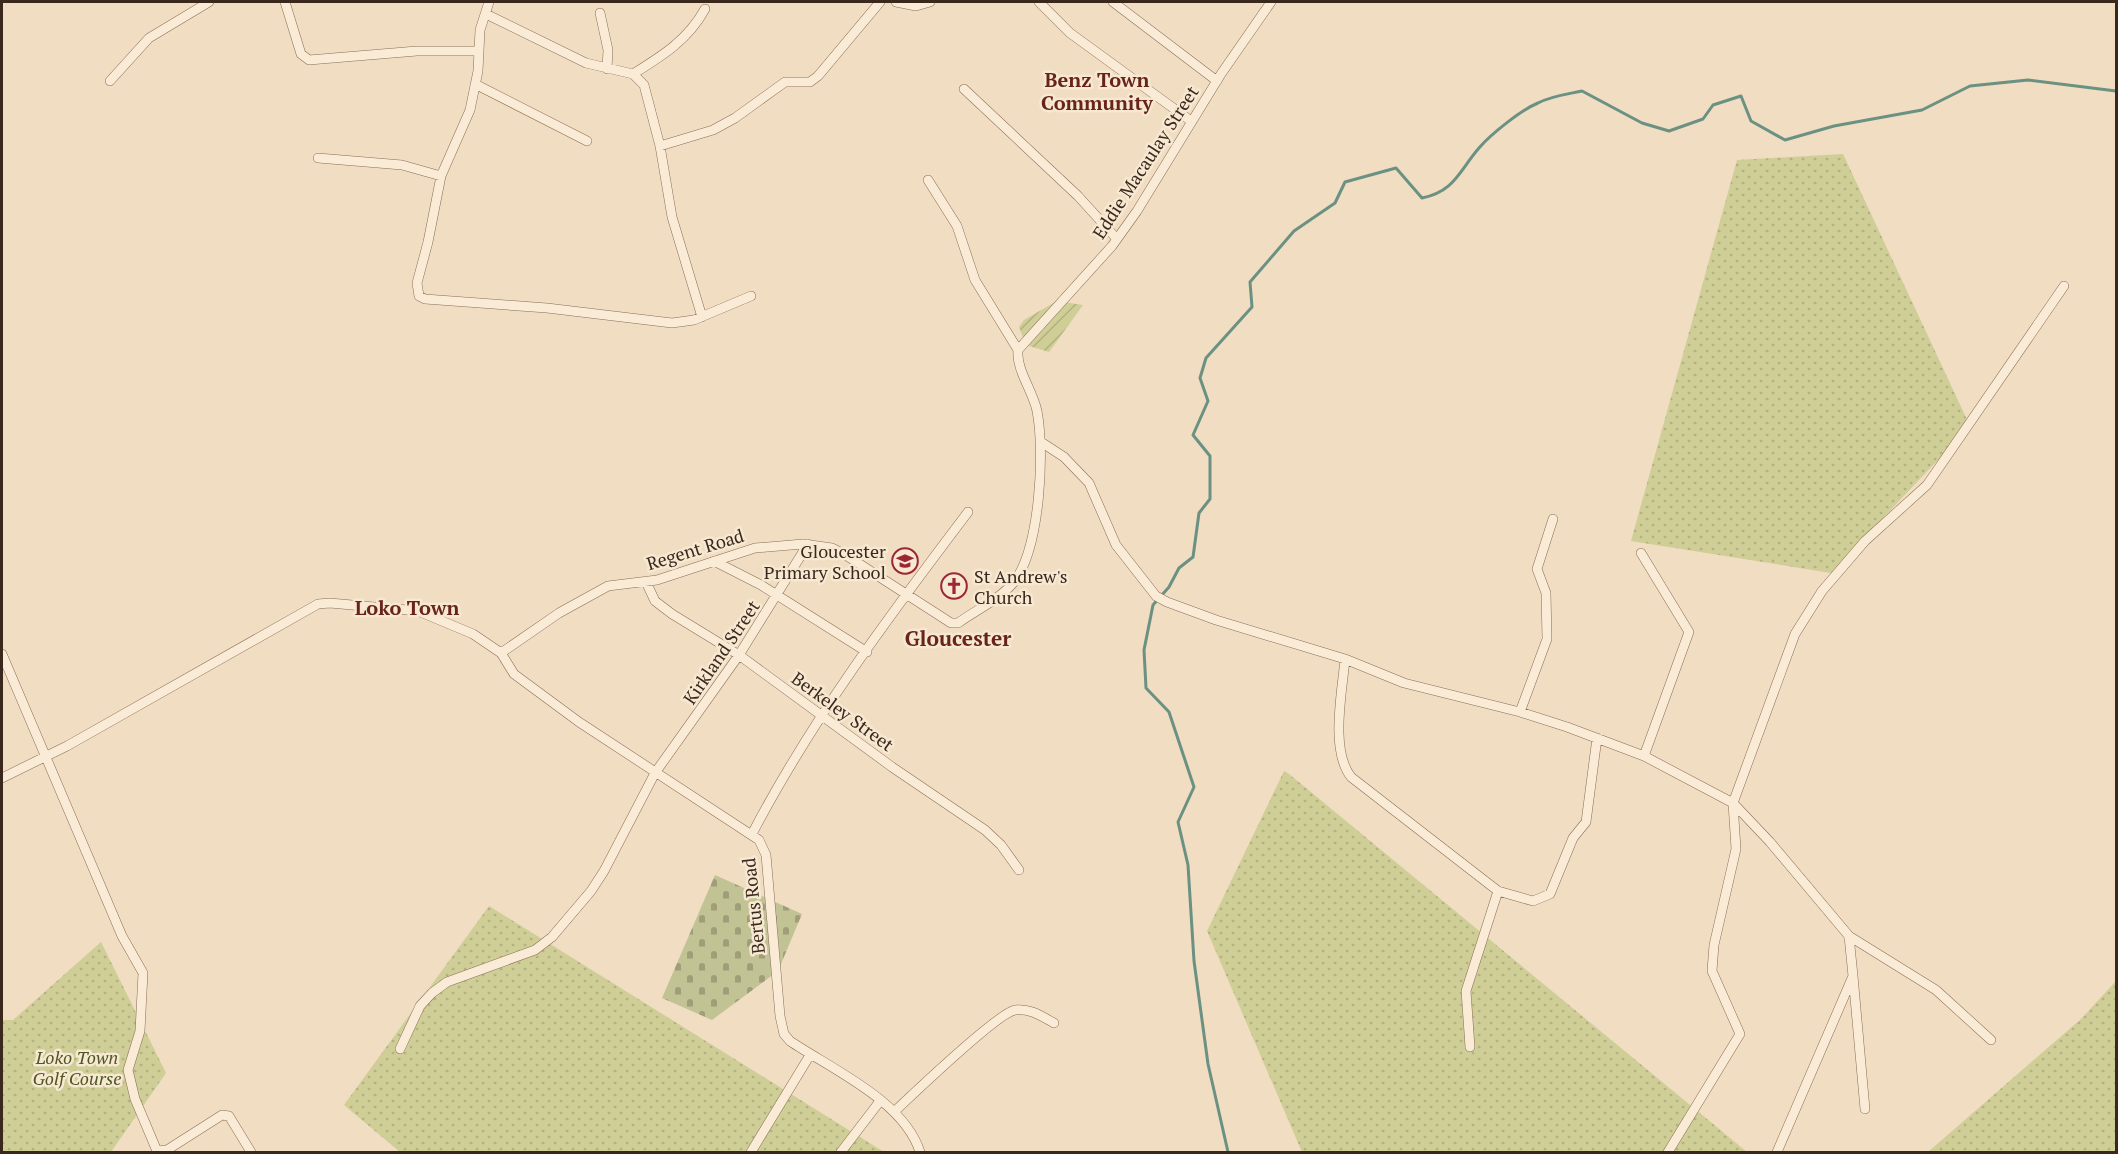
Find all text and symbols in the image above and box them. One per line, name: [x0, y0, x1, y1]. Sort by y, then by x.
district label: Benz Town Community: [1041, 66, 1153, 116]
street label: Eddie Macaulay Street: [1087, 81, 1204, 243]
street label: Regent Road: [643, 523, 747, 575]
place label: Gloucester Primary School: [764, 539, 886, 584]
school or university icon: Gloucester Primary School: [890, 546, 920, 576]
place label: St Andrew's Church: [974, 564, 1068, 609]
church icon: St Andrew's Church: [939, 571, 969, 601]
district label: Loko Town: [355, 594, 459, 621]
street label: Kirkland Street: [677, 595, 765, 709]
district label: Gloucester: [905, 624, 1011, 652]
street label: Berkeley Street: [787, 666, 899, 756]
street label: Bertus Road: [736, 857, 770, 955]
park label: Loko Town Golf Course: [33, 1045, 121, 1090]

